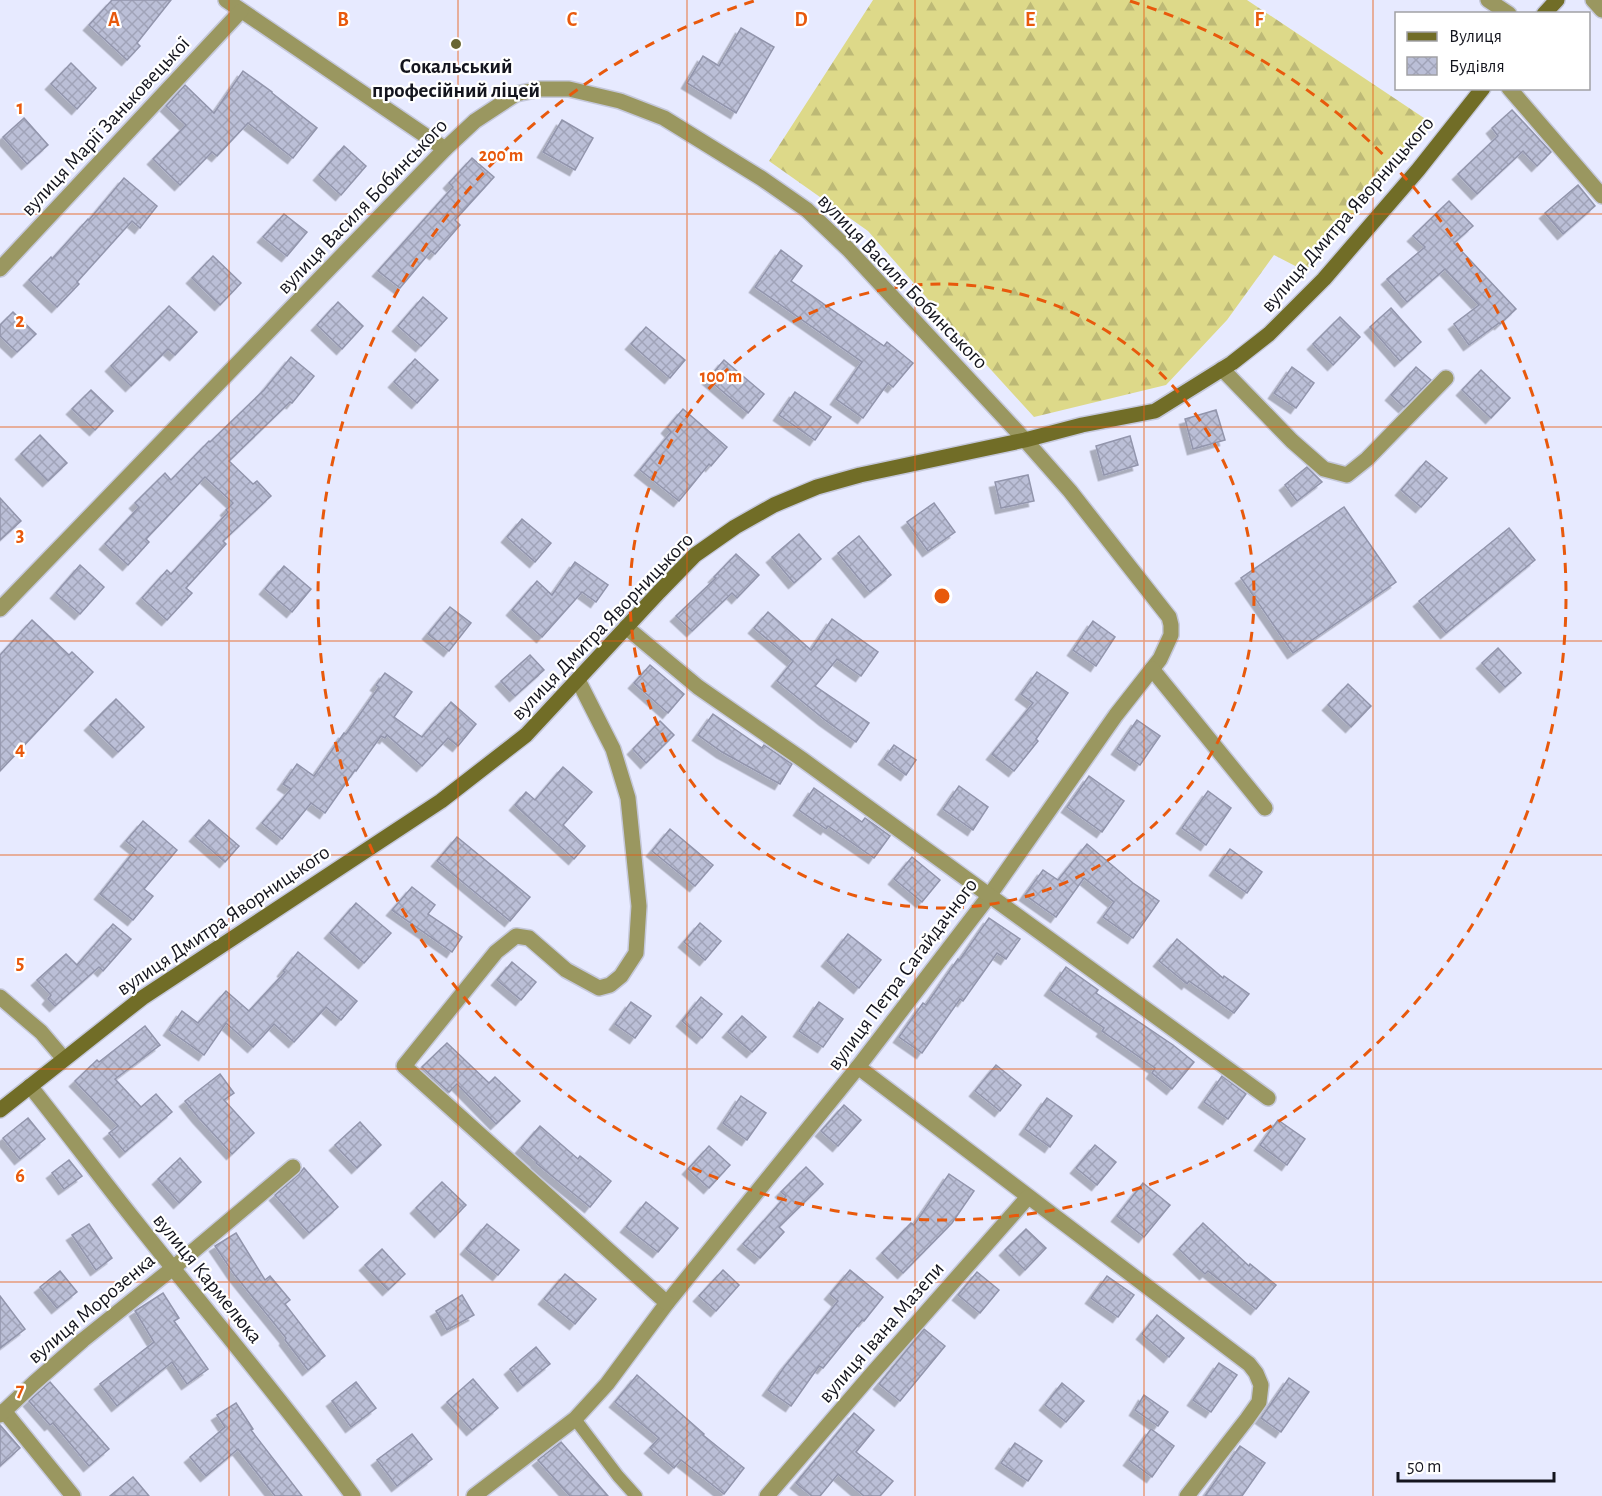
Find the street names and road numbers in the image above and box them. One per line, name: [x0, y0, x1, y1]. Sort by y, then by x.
street label: вулиця Марії Заньковецької: [17, 33, 194, 220]
street label: вулиця Дмитра Яворницького: [1257, 112, 1438, 316]
street label: вулиця Василя Бобинського: [273, 115, 451, 298]
street label: вулиця Василя Бобинського: [814, 190, 992, 373]
street label: вулиця Дмитра Яворницького: [507, 529, 697, 724]
street label: вулиця Дмитра Яворницького: [113, 841, 333, 999]
street label: вулиця Петра Сагайдачного: [823, 874, 981, 1074]
street label: вулиця Кармелюка: [149, 1209, 266, 1347]
street label: вулиця Морозенка: [24, 1249, 159, 1367]
street label: вулиця Івана Мазепи: [815, 1258, 948, 1407]

